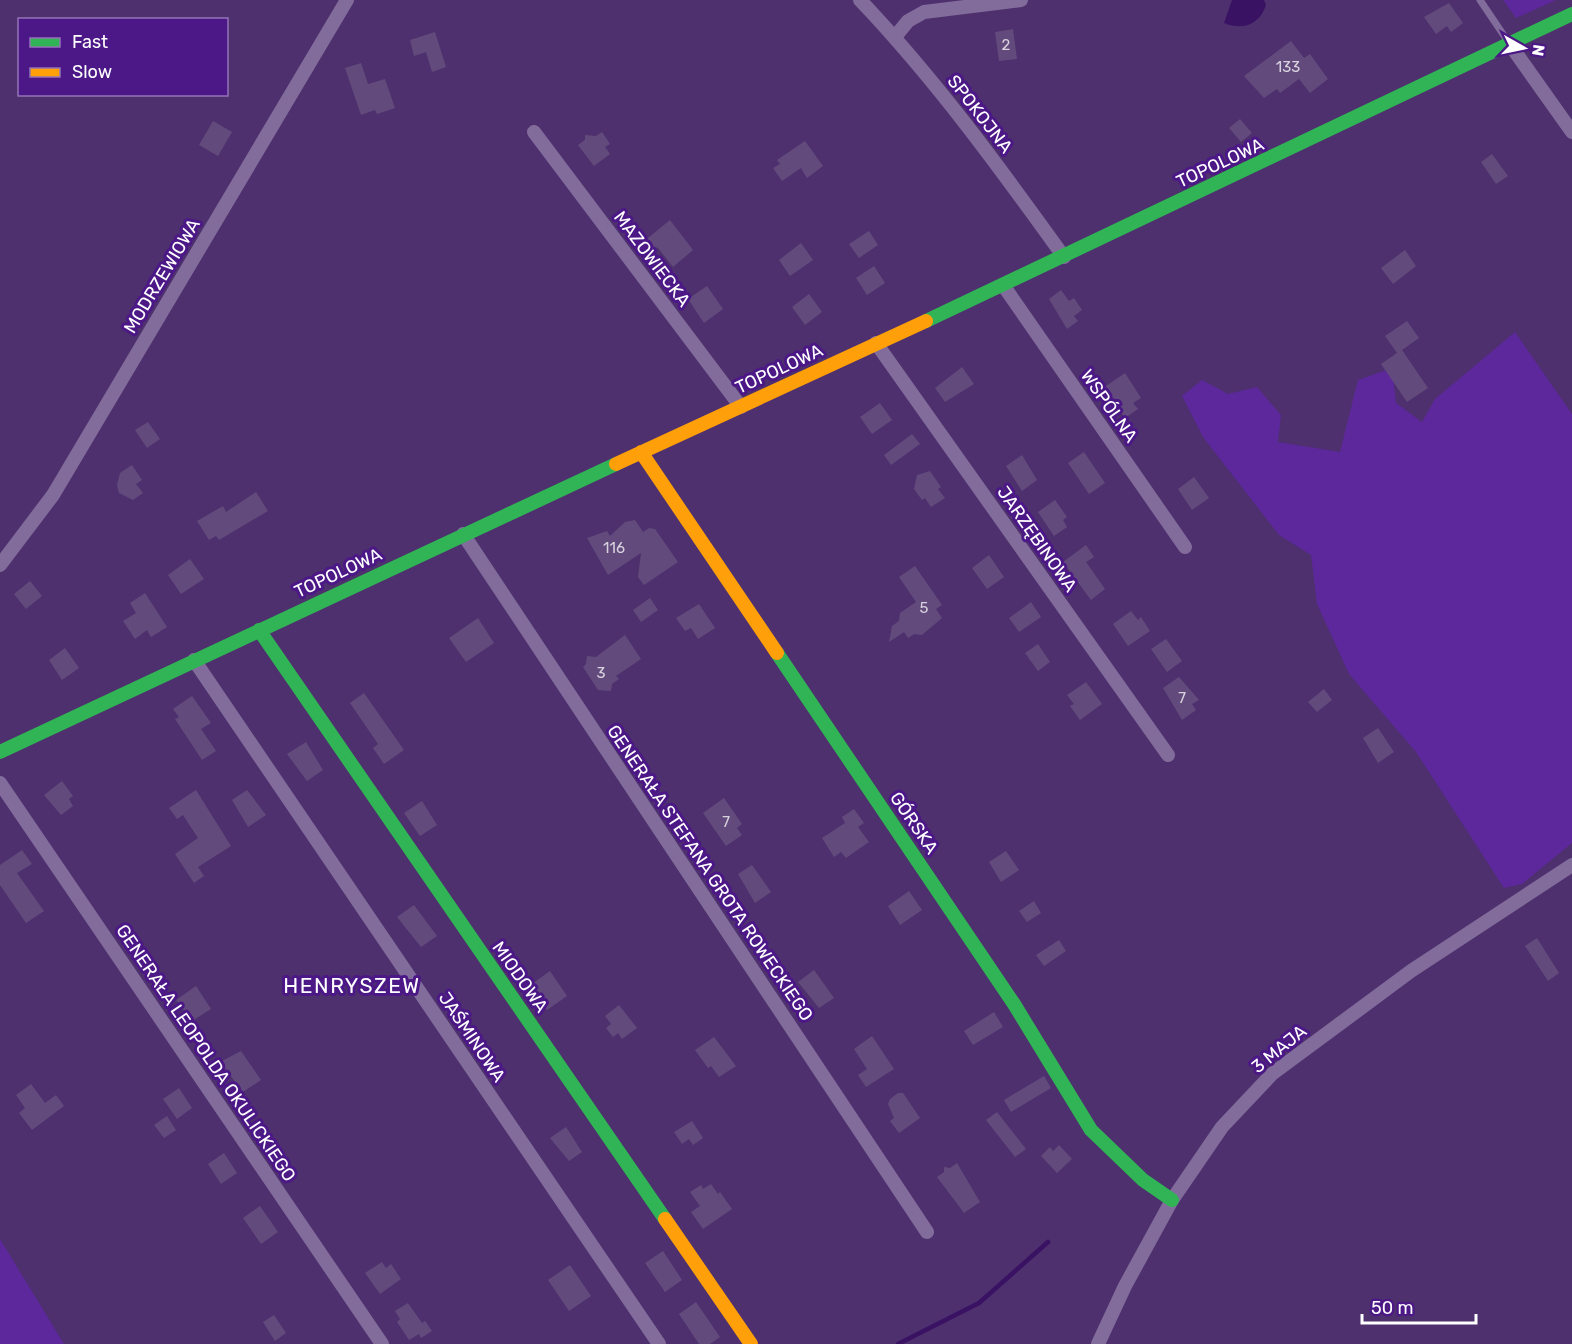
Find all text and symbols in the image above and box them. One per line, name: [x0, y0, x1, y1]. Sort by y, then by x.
legend: [18, 18, 228, 96]
north arrow: [1494, 18, 1554, 78]
text: Fast: [72, 31, 108, 53]
house number: 2: [1002, 36, 1011, 54]
text: N: [1528, 43, 1549, 57]
house number: 133: [1276, 58, 1300, 76]
text: Slow: [72, 61, 112, 83]
street label: SPOKOJNA: [943, 70, 1017, 158]
street label: TOPOLOWA: [1173, 133, 1267, 193]
street label: MAZOWIECKA: [609, 207, 695, 311]
street label: MODRZEWIOWA: [119, 215, 205, 337]
street label: TOPOLOWA: [732, 339, 826, 399]
street label: WSPÓLNA: [1076, 365, 1142, 447]
street label: JARZĘBINOWA: [992, 482, 1082, 596]
house number: 116: [603, 539, 625, 557]
street label: TOPOLOWA: [291, 543, 385, 603]
house number: 5: [920, 599, 929, 617]
house number: 3: [596, 664, 606, 682]
house number: 7: [1178, 689, 1186, 707]
street label: GENERAŁA STEFANA GROTA ROWECKIEGO: [602, 721, 818, 1025]
street label: GÓRSKA: [885, 788, 943, 858]
house number: 7: [722, 813, 730, 831]
street label: GENERAŁA LEOPOLDA OKULICKIEGO: [111, 920, 301, 1186]
street label: MIODOWA: [488, 937, 552, 1017]
district label: HENRYSZEW: [283, 973, 421, 998]
street label: JAŚMINOWA: [434, 988, 510, 1086]
street label: 3 MAJA: [1247, 1020, 1311, 1078]
scale bar: [1362, 1287, 1476, 1325]
text: 50 m: [1371, 1297, 1414, 1319]

